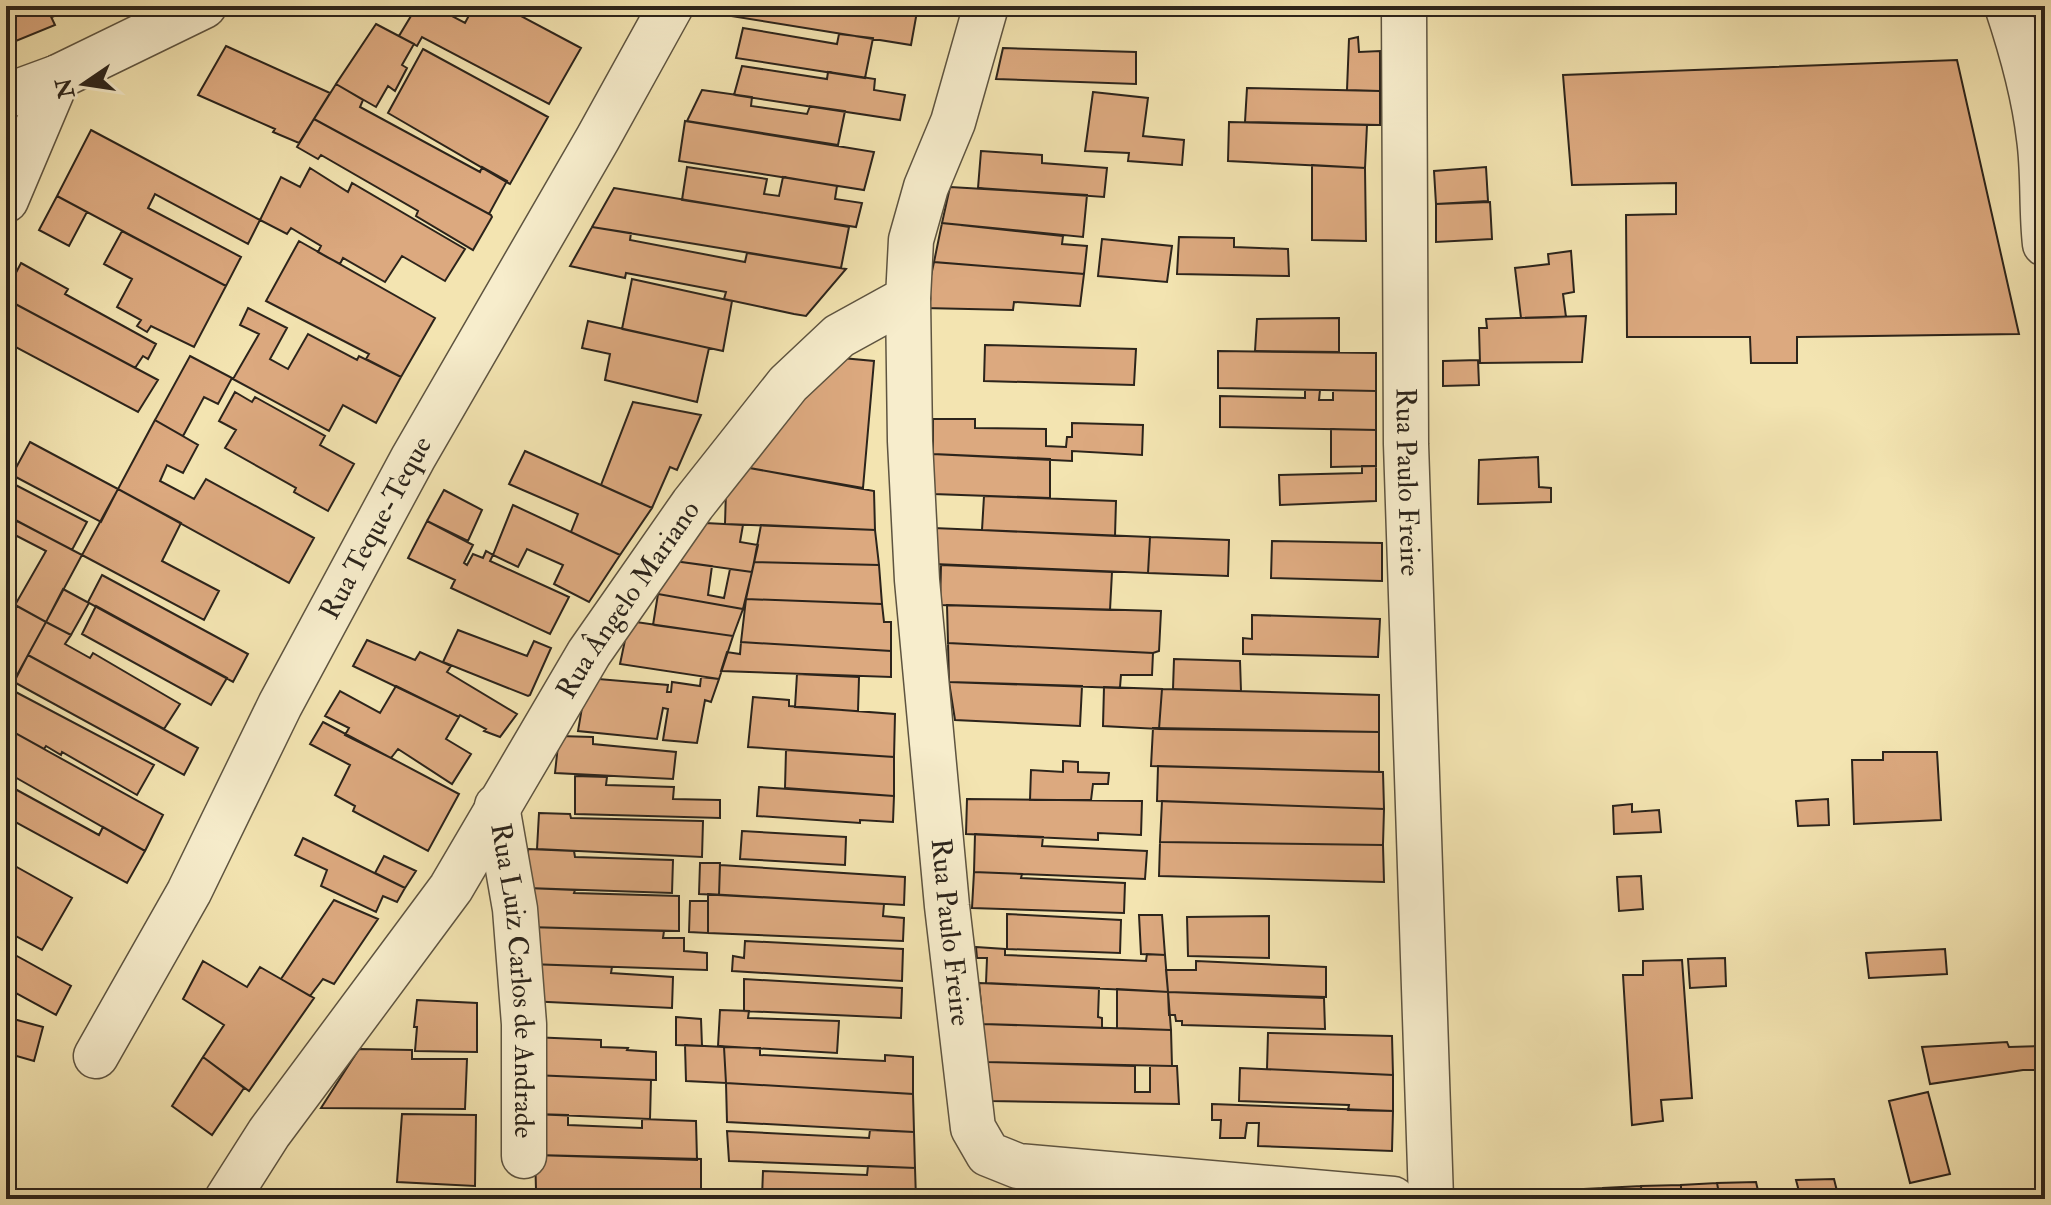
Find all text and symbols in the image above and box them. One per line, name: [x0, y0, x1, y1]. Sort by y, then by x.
north arrow: [44, 44, 124, 124]
text: N: [50, 75, 82, 102]
street label: Rua Paulo Freire: [1388, 388, 1428, 577]
street label: Rua Teque-Teque: [312, 429, 440, 625]
street label: Rua Ângelo Mariano: [549, 494, 707, 705]
street label: Rua Luiz Carlos de Andrade: [483, 820, 542, 1139]
street label: Rua Paulo Freire: [923, 837, 978, 1028]

